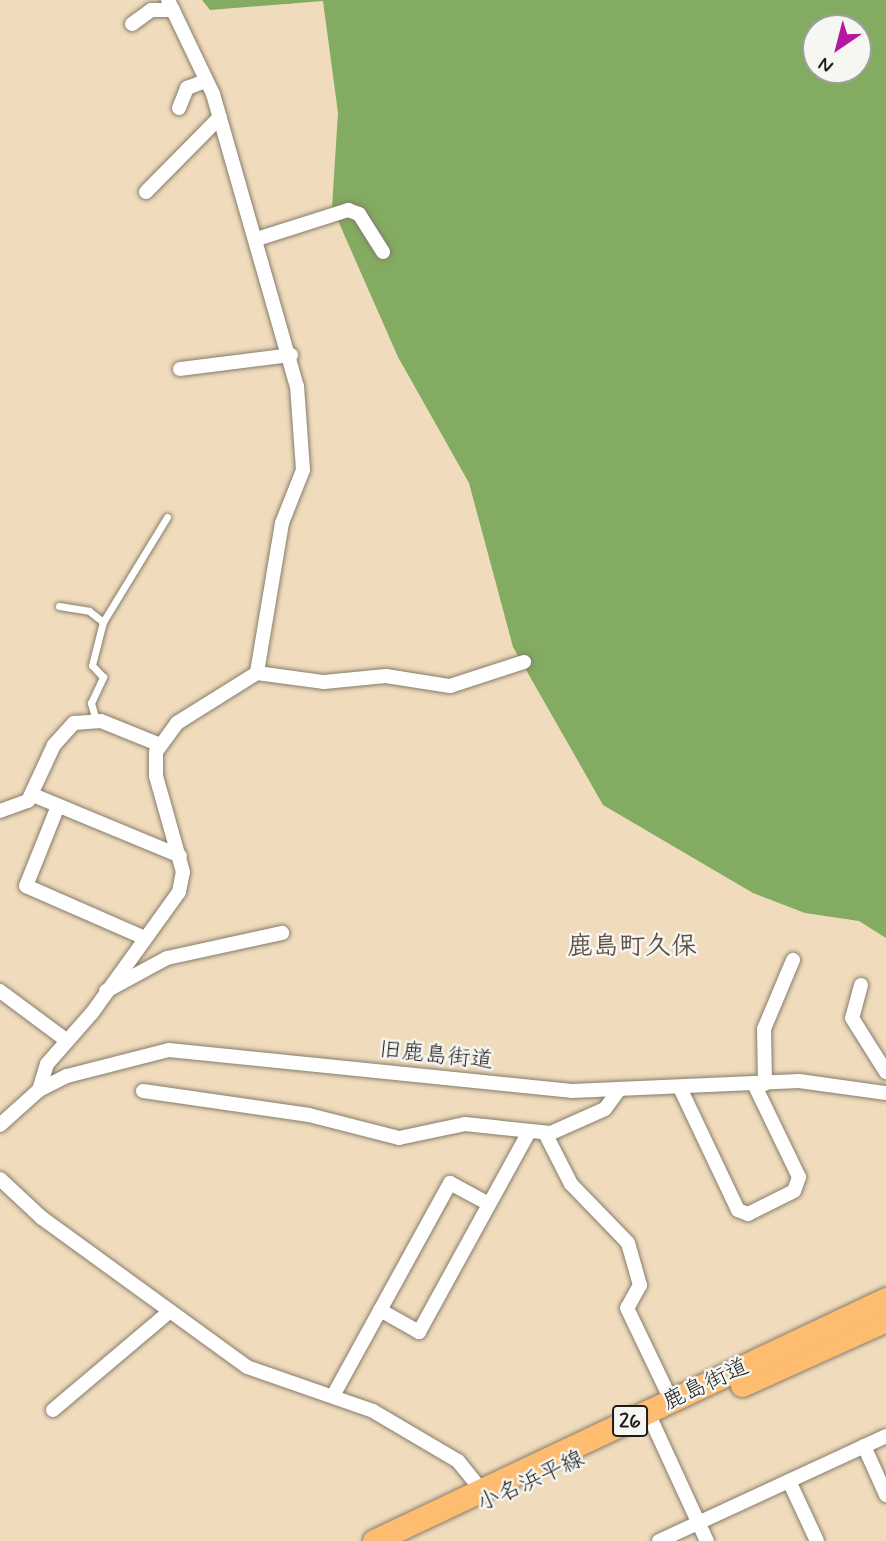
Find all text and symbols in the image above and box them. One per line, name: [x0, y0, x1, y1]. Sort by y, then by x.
north arrow: [802, 14, 872, 84]
text: N: [813, 51, 838, 79]
district label: 鹿島町久保: [567, 932, 697, 964]
street label: 旧鹿島街道: [377, 1036, 495, 1076]
street label: 鹿島街道: [658, 1353, 754, 1417]
road number: 26: [611, 1404, 649, 1438]
street label: 小名浜平線: [473, 1445, 589, 1519]

